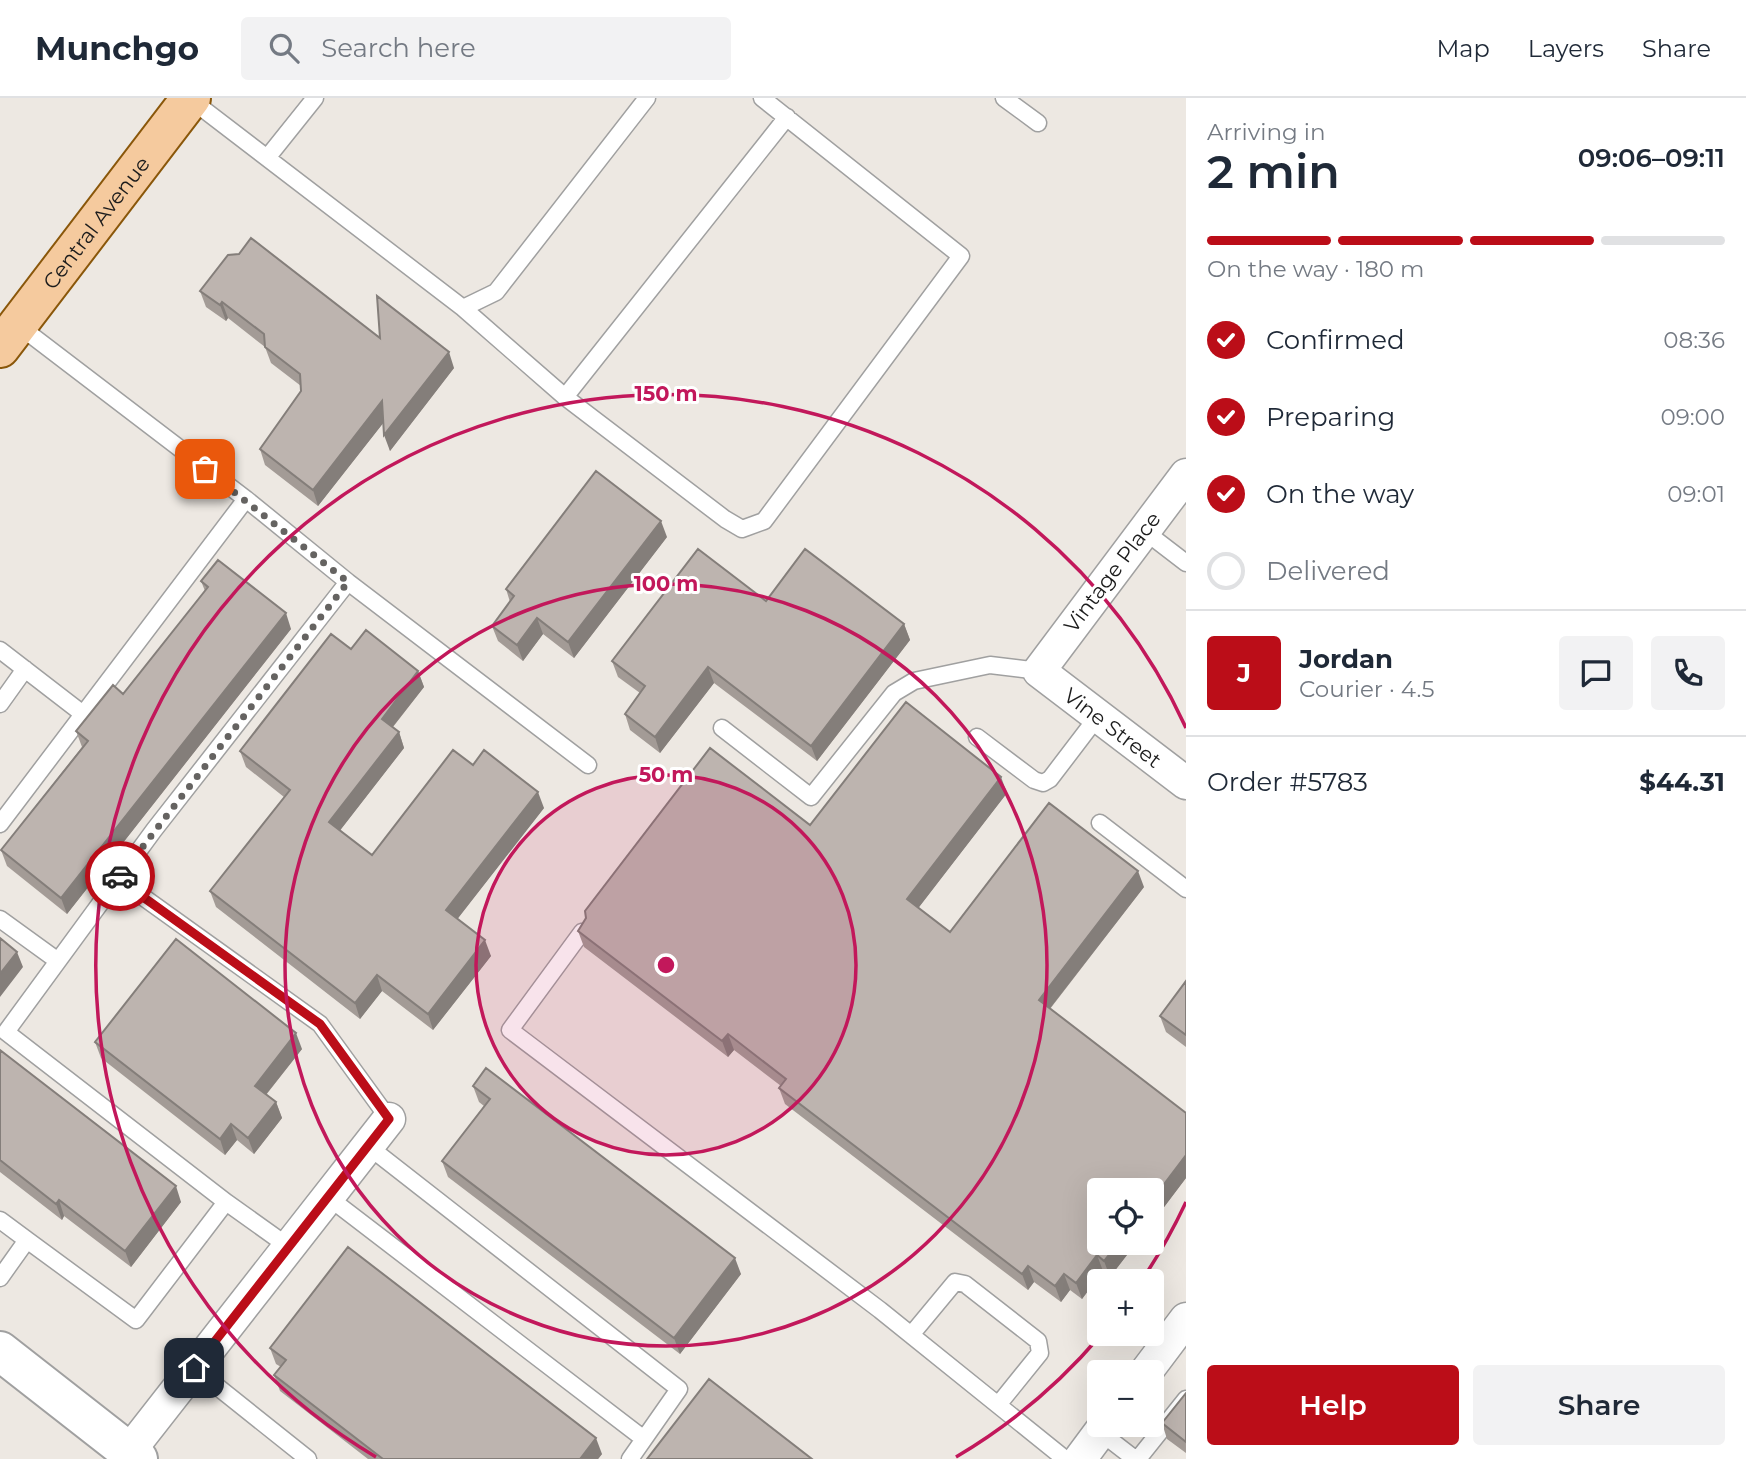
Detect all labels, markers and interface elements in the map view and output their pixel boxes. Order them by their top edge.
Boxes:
search box [241,17,731,80]
text: Munchgo [35,28,199,68]
icon: search [265,29,303,67]
text: Search here [321,32,476,64]
text: Map [1436,34,1490,63]
text: Layers [1528,34,1604,63]
text: Share [1642,34,1711,63]
text: Arriving in [1207,118,1326,146]
text: 09:06–09:11 [1578,142,1725,174]
text: 2 min [1207,143,1340,200]
street label: Central Avenue [37,151,155,294]
text: On the way · 180 m [1207,255,1425,283]
icon: check [1207,321,1245,359]
text: Confirmed [1266,324,1405,356]
text: 08:36 [1663,326,1725,354]
text: 150 m [635,381,697,406]
icon: check [1207,398,1245,436]
text: Preparing [1266,401,1395,433]
text: 09:00 [1660,403,1725,431]
pin [175,439,235,499]
icon: bag [186,450,224,488]
icon: check [1207,475,1245,513]
text: On the way [1266,478,1414,510]
text: 09:01 [1667,480,1725,508]
street label: Vintage Place [1058,507,1166,637]
text: Delivered [1266,555,1390,587]
text: 100 m [634,571,698,596]
button: chat [1559,636,1633,710]
button: phone [1651,636,1725,710]
text: Jordan [1299,643,1393,675]
text: J [1237,657,1251,689]
text: Courier · 4.5 [1299,675,1434,703]
street label: Vine Street [1059,682,1167,772]
text: 50 m [639,762,693,787]
text: Order #5783 [1207,766,1368,798]
text: $44.31 [1639,766,1725,798]
courier [85,841,155,911]
icon: car [101,857,139,895]
centre of rings [654,953,678,977]
map controls [1087,1178,1164,1437]
button: locate [1087,1178,1164,1255]
button: + [1087,1269,1164,1346]
pin [164,1338,224,1398]
icon: home [175,1349,213,1387]
button: − [1087,1360,1164,1437]
button: Help [1207,1365,1459,1445]
button: Share [1473,1365,1725,1445]

